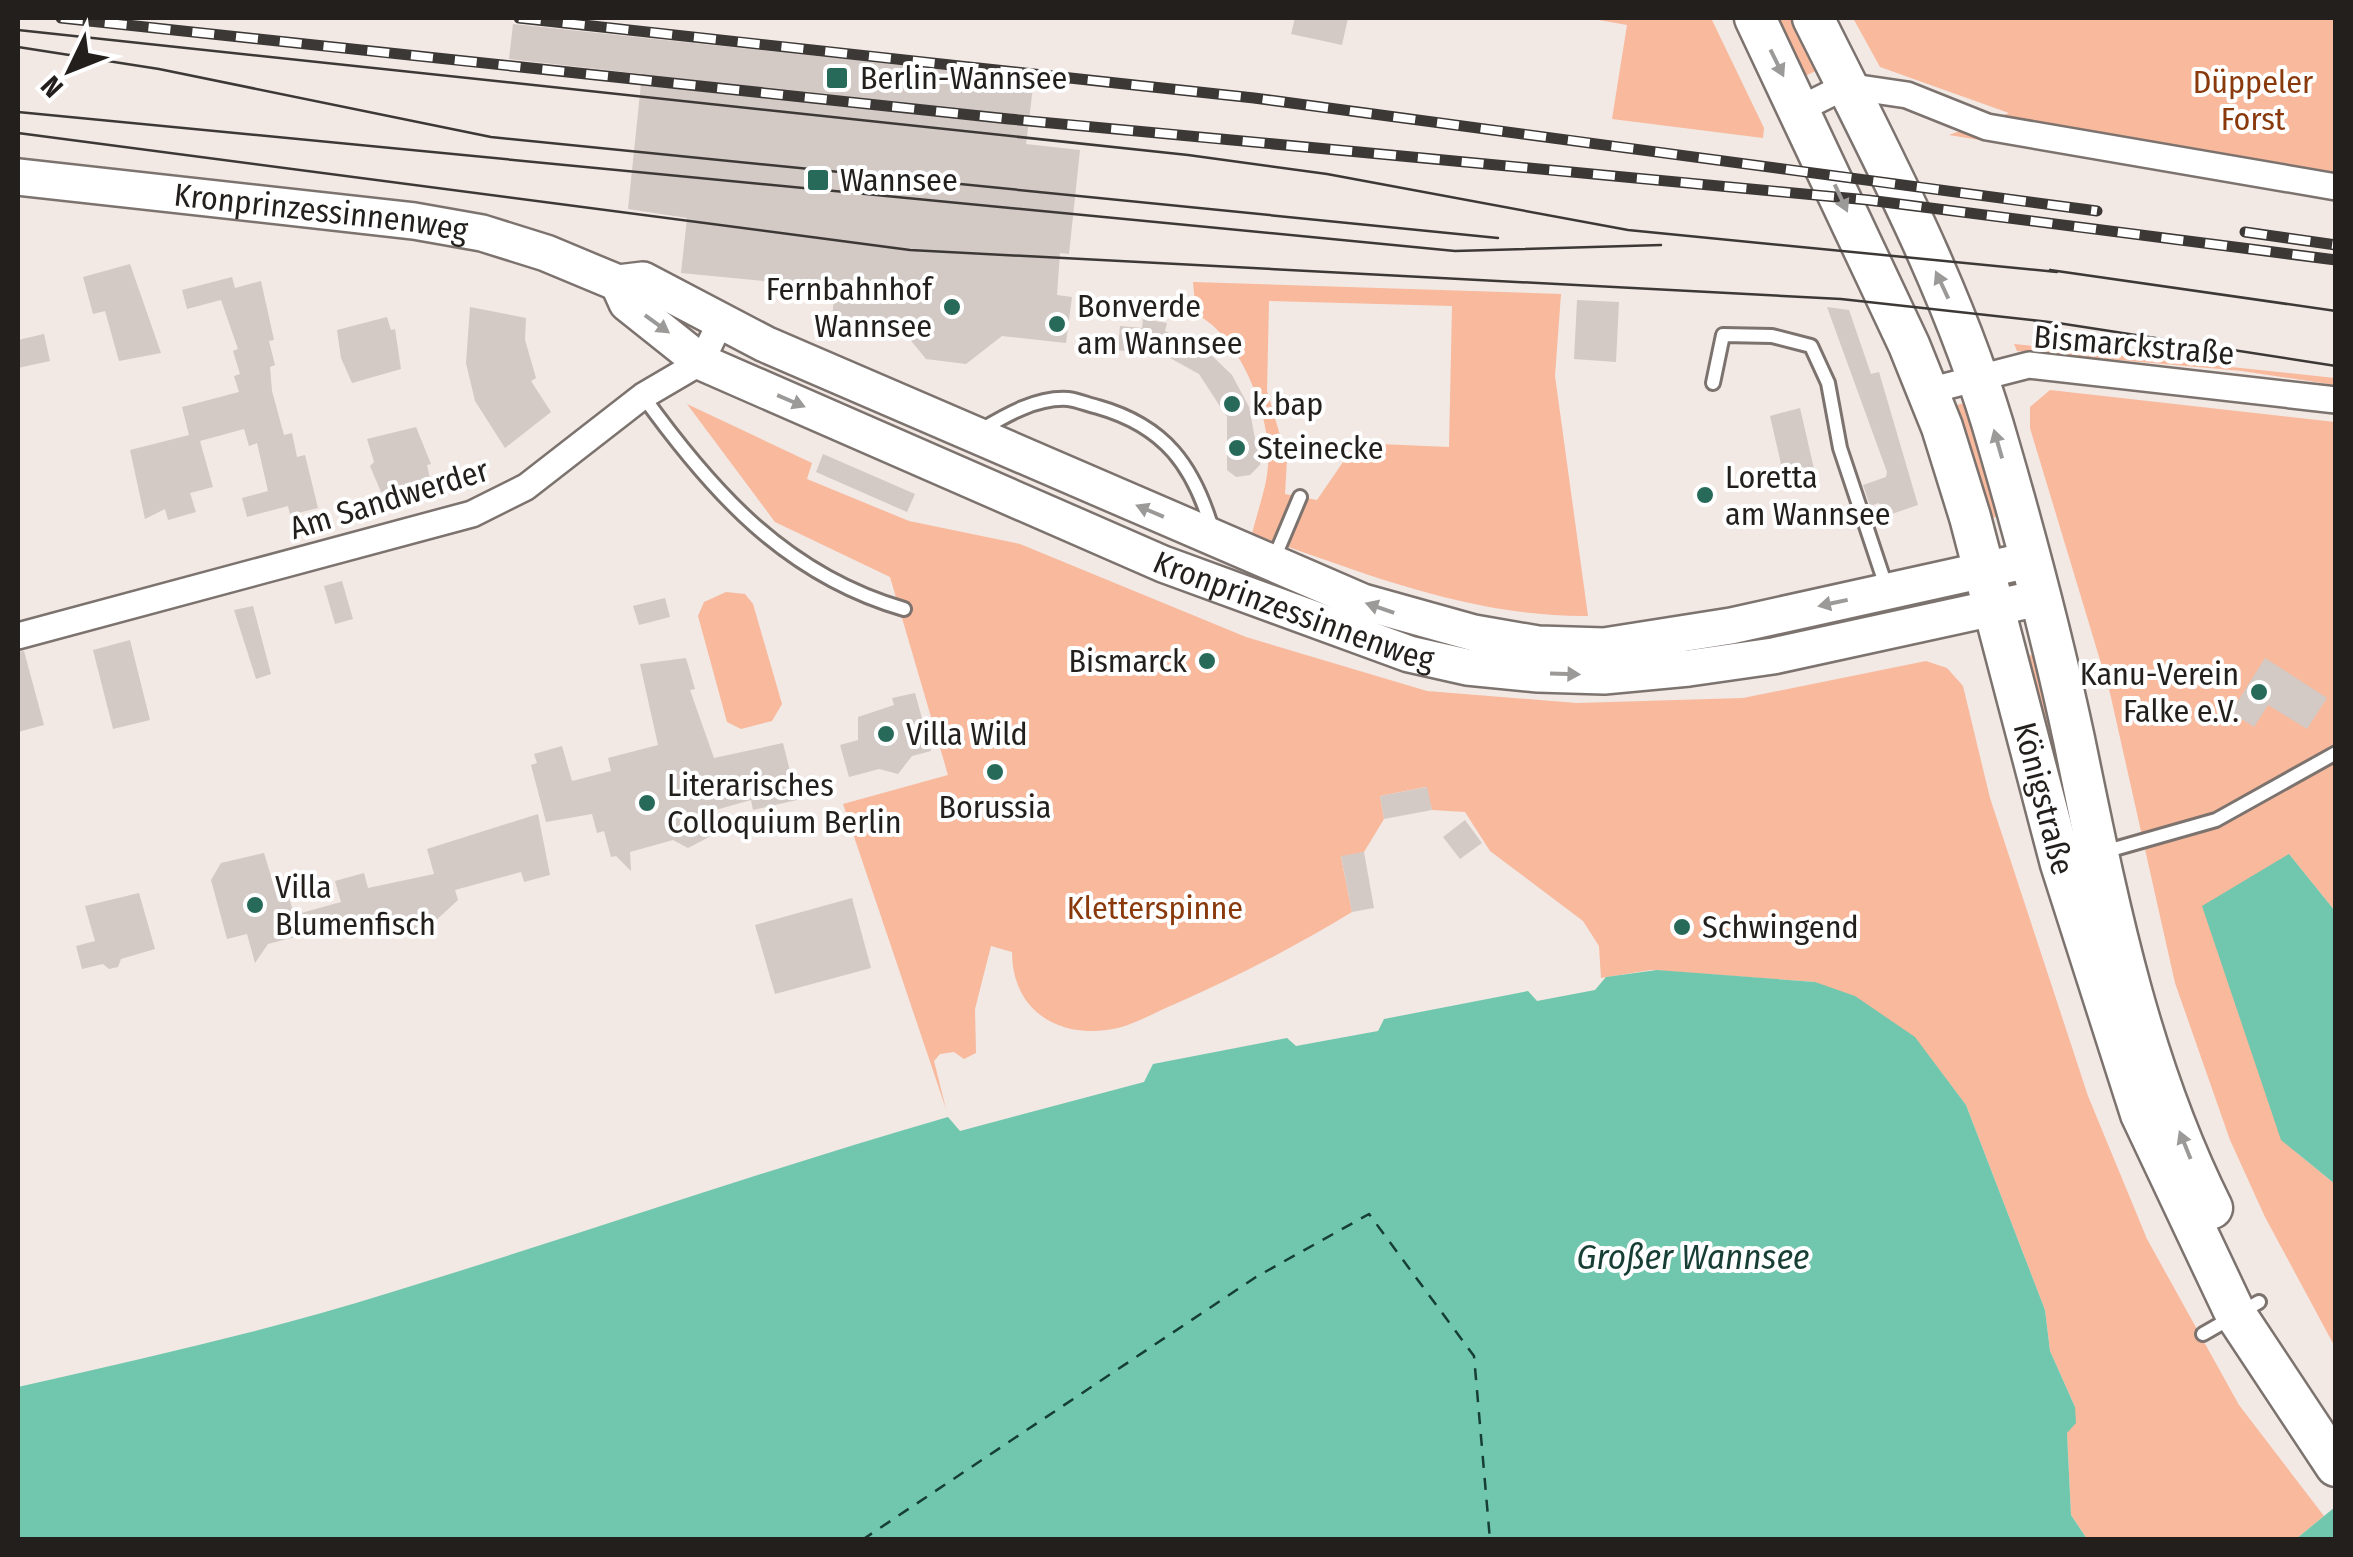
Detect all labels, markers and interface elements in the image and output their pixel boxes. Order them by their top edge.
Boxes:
north arrow [20,20,120,120]
one-way arrow [1769,49,1786,78]
place label: Berlin-Wannsee [860,59,1067,97]
park label: Düppeler Forst [2193,63,2313,138]
marker: Berlin-Wannsee [824,65,850,91]
text: N [34,69,70,104]
place label: Wannsee [840,161,958,199]
marker: Wannsee [805,167,831,193]
street label: Kronprinzessinnenweg [172,175,471,249]
one-way arrow [1833,183,1849,212]
place label: Fernbahnhof Wannsee [766,270,934,345]
one-way arrow [1933,270,1950,299]
place label: Bonverde am Wannsee [1077,287,1243,362]
marker: Fernbahnhof Wannsee [941,296,963,318]
marker: Bonverde am Wannsee [1046,313,1068,335]
one-way arrow [644,314,670,334]
street label: Bismarckstraße [2032,317,2236,373]
place label: k.bap [1252,385,1323,423]
one-way arrow [776,393,806,409]
marker: k.bap [1221,393,1243,415]
one-way arrow [1990,428,2006,459]
place label: Steinecke [1257,429,1384,467]
marker: Steinecke [1226,437,1248,459]
street label: Am Sandwerder [285,451,493,547]
place label: Loretta am Wannsee [1725,458,1891,533]
marker: Loretta am Wannsee [1694,484,1716,506]
one-way arrow [1135,503,1165,519]
street label: Kronprinzessinnenweg [1147,543,1438,678]
one-way arrow [1817,596,1848,611]
one-way arrow [1364,600,1394,615]
place label: Bismarck [1069,642,1187,680]
marker: Bismarck [1196,650,1218,672]
place label: Kanu-Verein Falke e.V. [2080,655,2239,730]
one-way arrow [1549,667,1581,683]
marker: Kanu-Verein Falke e.V. [2248,681,2270,703]
place label: Villa Wild [906,715,1028,753]
street label: Königstraße [2006,718,2082,880]
marker: Villa Wild [875,723,897,745]
marker: Borussia [984,761,1006,783]
place label: Literarisches Colloquium Berlin [667,766,902,841]
place label: Borussia [939,788,1052,826]
marker: Literarisches Colloquium Berlin [636,792,658,814]
place label: Villa Blumenfisch [275,868,436,943]
park label: Kletterspinne [1067,889,1243,927]
marker: Villa Blumenfisch [244,894,266,916]
place label: Schwingend [1702,908,1859,946]
marker: Schwingend [1671,916,1693,938]
one-way arrow [2176,1130,2192,1160]
water label: Großer Wannsee [1577,1236,1809,1278]

